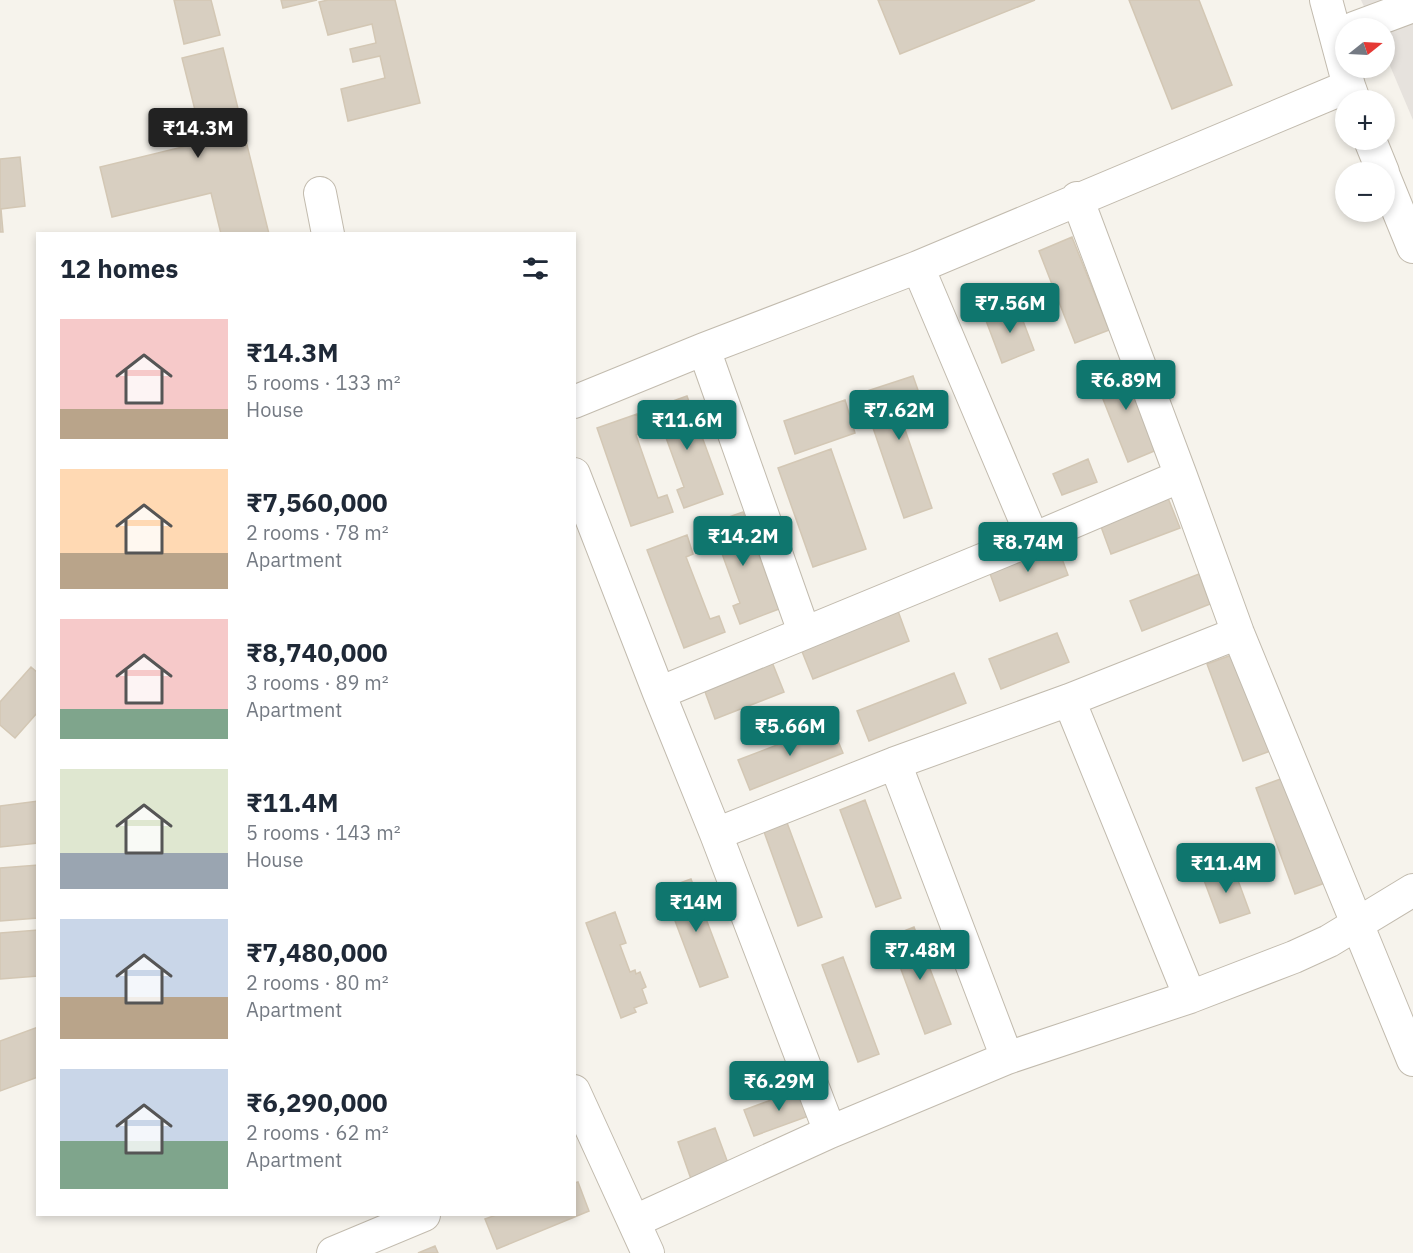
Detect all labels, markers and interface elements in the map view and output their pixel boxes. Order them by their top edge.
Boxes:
north arrow [1335,18,1395,78]
map controls [1335,18,1395,222]
button: + [1335,90,1395,150]
pin: ₹14.3M [149,108,247,159]
text: ₹14.3M [162,114,234,141]
button: − [1335,162,1395,222]
text: 12 homes [60,251,178,285]
icon: filters [519,252,552,285]
pin: ₹7.56M [961,283,1059,334]
text: ₹7.56M [974,289,1046,316]
text: ₹14.3M [246,335,339,369]
icon: home [108,343,180,415]
pin: ₹6.89M [1077,360,1175,411]
text: ₹6.89M [1090,366,1162,393]
text: 5 rooms · 133 m² [246,369,401,396]
pin: ₹7.62M [850,390,948,441]
text: House [246,396,303,423]
text: ₹7.62M [863,396,935,423]
pin: ₹11.6M [638,400,736,451]
text: ₹11.6M [651,406,723,433]
text: ₹7,560,000 [246,485,388,519]
icon: home [108,493,180,565]
pin: ₹14.2M [694,516,792,567]
text: 2 rooms · 78 m² [246,519,389,546]
text: ₹14.2M [707,522,779,549]
pin: ₹8.74M [979,522,1077,573]
text: ₹8.74M [992,528,1064,555]
text: Apartment [246,546,342,573]
text: ₹8,740,000 [246,635,388,669]
icon: home [108,643,180,715]
text: 3 rooms · 89 m² [246,669,389,696]
text: Apartment [246,696,342,723]
pin: ₹5.66M [741,706,839,757]
text: ₹5.66M [754,712,826,739]
text: ₹11.4M [246,785,339,819]
icon: home [108,793,180,865]
text: 5 rooms · 143 m² [246,819,401,846]
pin: ₹11.4M [1177,843,1275,894]
text: House [246,846,303,873]
text: ₹11.4M [1190,849,1262,876]
pin: ₹14M [660,882,732,933]
text: ₹14M [670,888,722,915]
pin: ₹7.48M [871,930,969,981]
text: ₹7,480,000 [246,935,388,969]
text: ₹7.48M [884,936,956,963]
icon: home [108,943,180,1015]
text: 2 rooms · 80 m² [246,969,389,996]
text: Apartment [246,996,342,1023]
pin: ₹6.29M [730,1061,828,1112]
text: ₹6.29M [743,1067,815,1094]
text: ₹6,290,000 [246,1085,388,1119]
icon: home [108,1093,180,1165]
text: 2 rooms · 62 m² [246,1119,389,1146]
text: Apartment [246,1146,342,1173]

